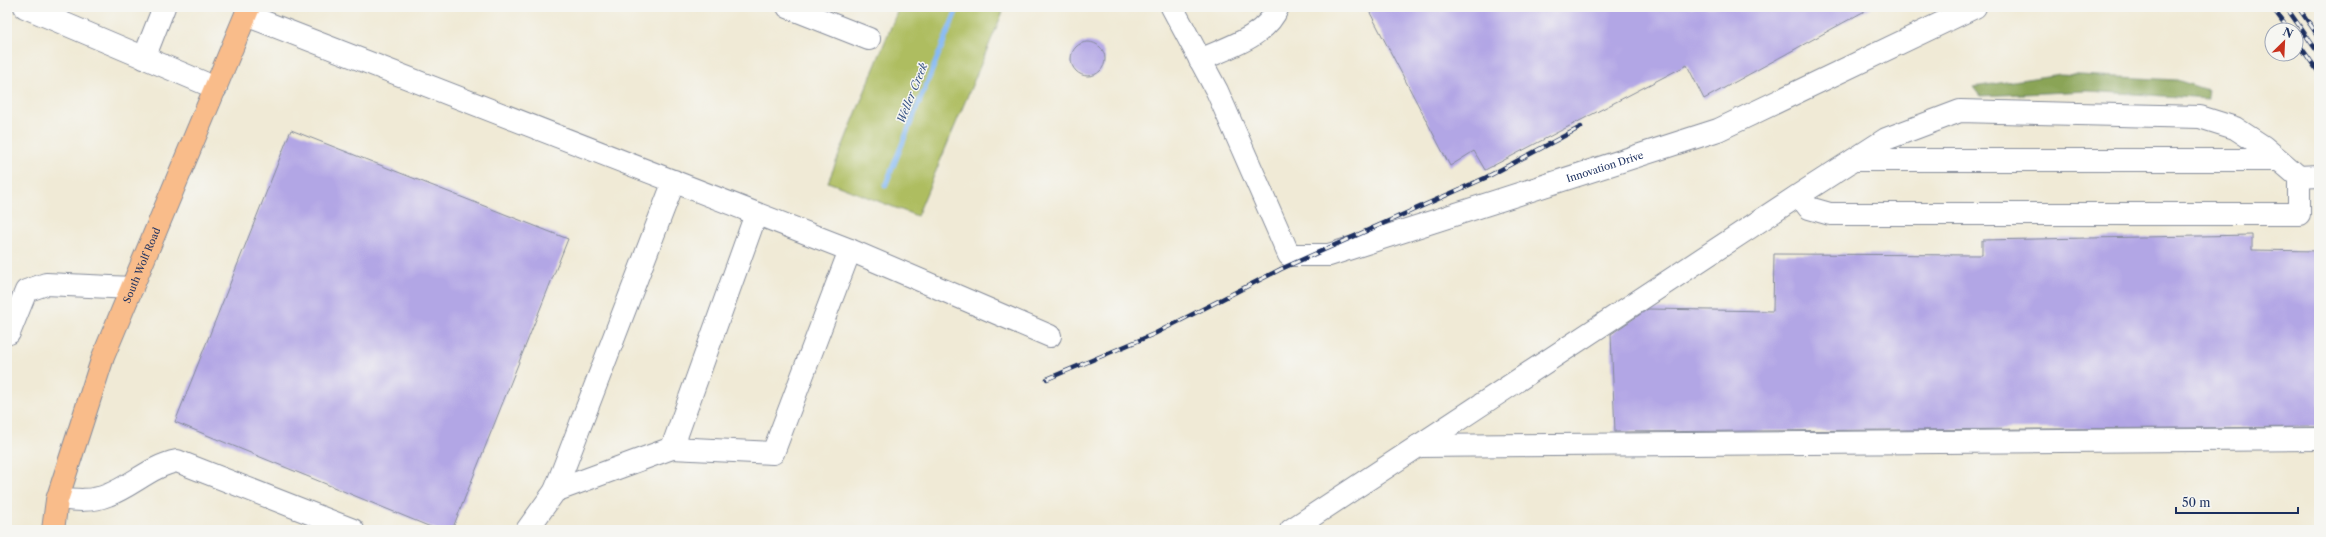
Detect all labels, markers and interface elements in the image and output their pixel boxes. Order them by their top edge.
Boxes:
north arrow [2264,22,2304,62]
text: N [2281,25,2296,41]
water label: Weller Creek [894,60,931,125]
street label: Innovation Drive [1565,148,1645,185]
street label: South Wolf Road [120,225,163,305]
scale bar [2176,489,2298,515]
text: 50 m [2182,495,2211,510]

